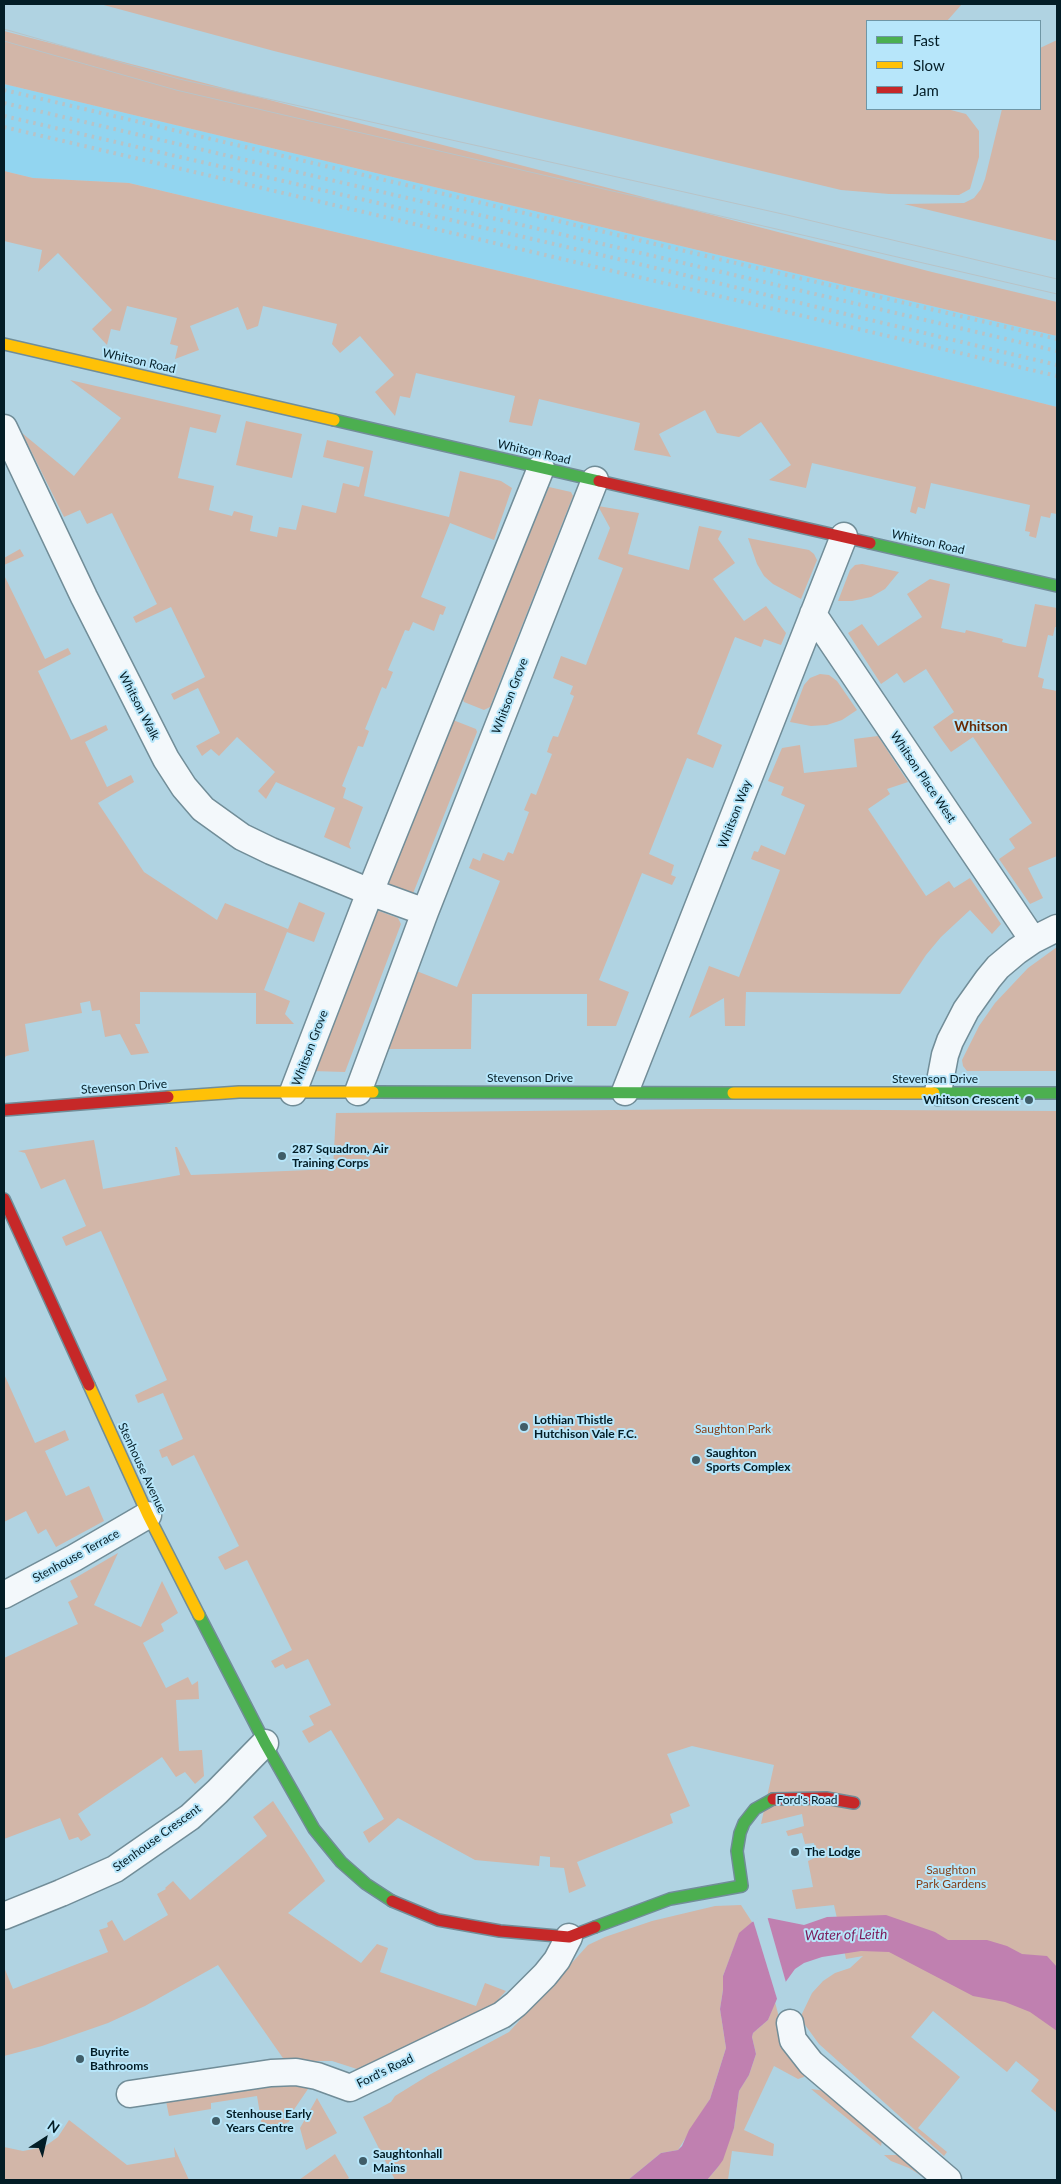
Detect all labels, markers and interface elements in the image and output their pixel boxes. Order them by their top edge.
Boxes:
legend [866,20,1041,110]
text: Fast [913,31,940,49]
text: Slow [913,56,945,74]
text: Jam [913,81,939,99]
street label: Whitson Road [101,346,177,376]
street label: Whitson Road [496,437,572,467]
street label: Whitson Road [890,527,966,557]
street label: Whitson Grove [489,656,531,736]
street label: Whitson Walk [116,669,162,743]
district label: Whitson [954,718,1008,734]
street label: Whitson Place West [887,729,959,825]
street label: Whitson Way [715,778,755,850]
street label: Whitson Grove [289,1008,331,1088]
street label: Stevenson Drive [487,1071,573,1085]
street label: Stevenson Drive [892,1072,978,1086]
street label: Stevenson Drive [81,1077,167,1097]
place label: Whitson Crescent [923,1093,1019,1107]
marker: Whitson Crescent [1023,1094,1035,1106]
place label: 287 Squadron, Air Training Corps [292,1142,388,1170]
marker: 287 Squadron, Air Training Corps [276,1150,288,1162]
place label: Lothian Thistle Hutchison Vale F.C. [534,1413,637,1441]
street label: Stenhouse Avenue [115,1421,169,1515]
marker: Lothian Thistle Hutchison Vale F.C. [518,1421,530,1433]
park label: Saughton Park [695,1422,771,1436]
place label: Saughton Sports Complex [706,1446,790,1474]
marker: Saughton Sports Complex [690,1454,702,1466]
street label: Stenhouse Terrace [30,1526,122,1586]
street label: Ford's Road [776,1793,838,1807]
street label: Stenhouse Crescent [110,1801,204,1875]
place label: The Lodge [805,1845,860,1859]
marker: The Lodge [789,1846,801,1858]
park label: Saughton Park Gardens [916,1863,986,1891]
water label: Water of Leith [805,1926,887,1944]
place label: Buyrite Bathrooms [90,2045,148,2073]
street label: Ford's Road [354,2051,416,2091]
marker: Buyrite Bathrooms [74,2053,86,2065]
place label: Stenhouse Early Years Centre [226,2107,312,2135]
north arrow [20,2114,70,2164]
marker: Stenhouse Early Years Centre [210,2115,222,2127]
text: N [45,2116,63,2136]
place label: Saughtonhall Mains [373,2147,442,2175]
marker: Saughtonhall Mains [357,2155,369,2167]

